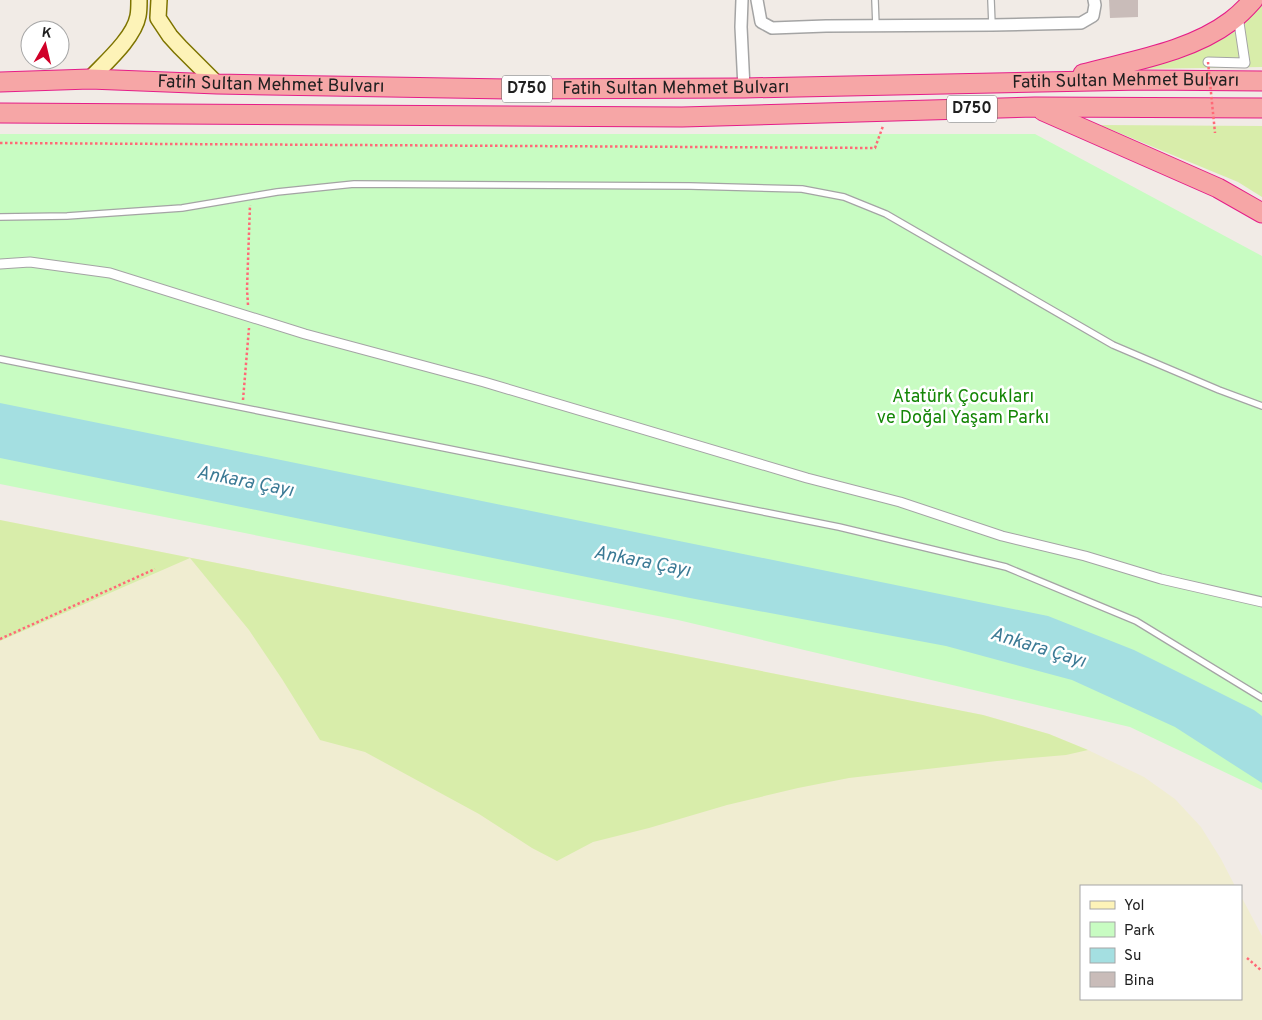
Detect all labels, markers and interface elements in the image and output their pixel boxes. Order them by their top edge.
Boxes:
north arrow [20,20,70,70]
text: K [41,25,53,43]
street label: Fatih Sultan Mehmet Bulvarı [1012,68,1239,94]
street label: Fatih Sultan Mehmet Bulvarı [157,70,385,98]
road number: D750 [502,76,552,102]
street label: Fatih Sultan Mehmet Bulvarı [562,76,790,100]
road number: D750 [947,96,997,122]
park label: Atatürk Çocukları ve Doğal Yaşam Parkı [877,386,1049,430]
water label: Ankara Çayı [195,461,296,503]
water label: Ankara Çayı [592,541,693,583]
water label: Ankara Çayı [988,622,1089,674]
legend [1080,885,1242,1000]
text: Yol [1124,897,1145,916]
text: Park [1124,922,1155,941]
text: Su [1124,947,1141,966]
text: Bina [1124,972,1154,991]

